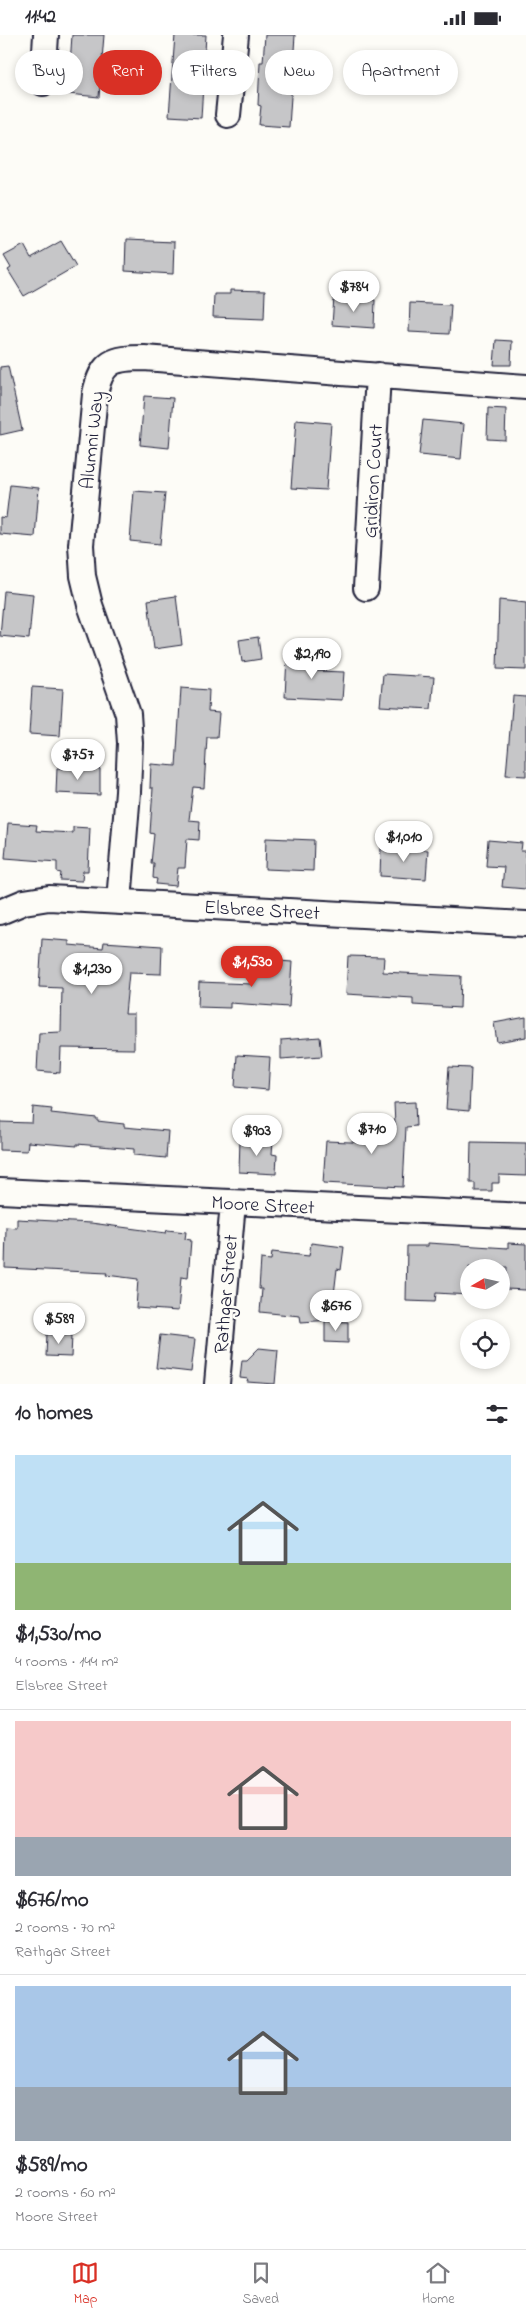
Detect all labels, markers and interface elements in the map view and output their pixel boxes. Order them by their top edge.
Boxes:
text: 11:42 [25,4,56,31]
chip: Buy [15,50,83,95]
chip: Rent [93,50,162,95]
chip: Filters [172,50,255,95]
chip: New [265,50,333,95]
chip: Apartment [343,50,458,95]
pin: $784 [324,271,384,313]
text: $784 [340,275,368,299]
street label: Alumni Way [74,390,113,491]
street label: Gridiron Court [357,423,392,539]
pin: $2,190 [271,637,353,680]
text: $2,190 [293,642,331,666]
pin: $757 [48,739,108,781]
text: $757 [62,743,94,767]
pin: $1,010 [363,821,445,863]
text: $1,010 [386,825,422,849]
street label: Elsbree Street [203,894,321,929]
pin: $1,530 [211,945,293,988]
text: $1,530 [232,950,272,974]
pin: $1,230 [51,953,133,995]
text: $1,230 [73,957,112,981]
pin: $710 [342,1113,402,1155]
pin: $903 [227,1115,287,1157]
text: $710 [358,1117,386,1141]
text: $903 [243,1119,271,1143]
street label: Moore Street [210,1189,316,1224]
street label: Rathgar Street [208,1233,248,1355]
north arrow [460,1259,510,1309]
map controls [460,1259,510,1369]
pin: $676 [306,1289,366,1332]
text: $676 [321,1294,351,1318]
pin: $589 [29,1303,89,1345]
text: $589 [44,1307,74,1331]
button: locate [460,1319,510,1369]
text: 10 homes [15,1399,93,1429]
icon: filters [483,1400,511,1428]
icon: home [218,1488,308,1578]
text: $1,530/mo [15,1620,101,1650]
text: 4 rooms · 144 m² [15,1650,119,1674]
text: Elsbree Street [15,1674,108,1698]
icon: home [218,1753,308,1843]
text: $676/mo [15,1886,89,1916]
text: 2 rooms · 70 m² [15,1916,115,1940]
text: Rathgar Street [15,1940,111,1964]
icon: home [218,2018,308,2108]
text: $589/mo [15,2151,88,2181]
text: 2 rooms · 60 m² [15,2181,116,2205]
text: Moore Street [15,2205,98,2229]
tab: Map [71,2259,99,2310]
tab: Saved [242,2259,279,2310]
tab: Home [422,2259,455,2310]

